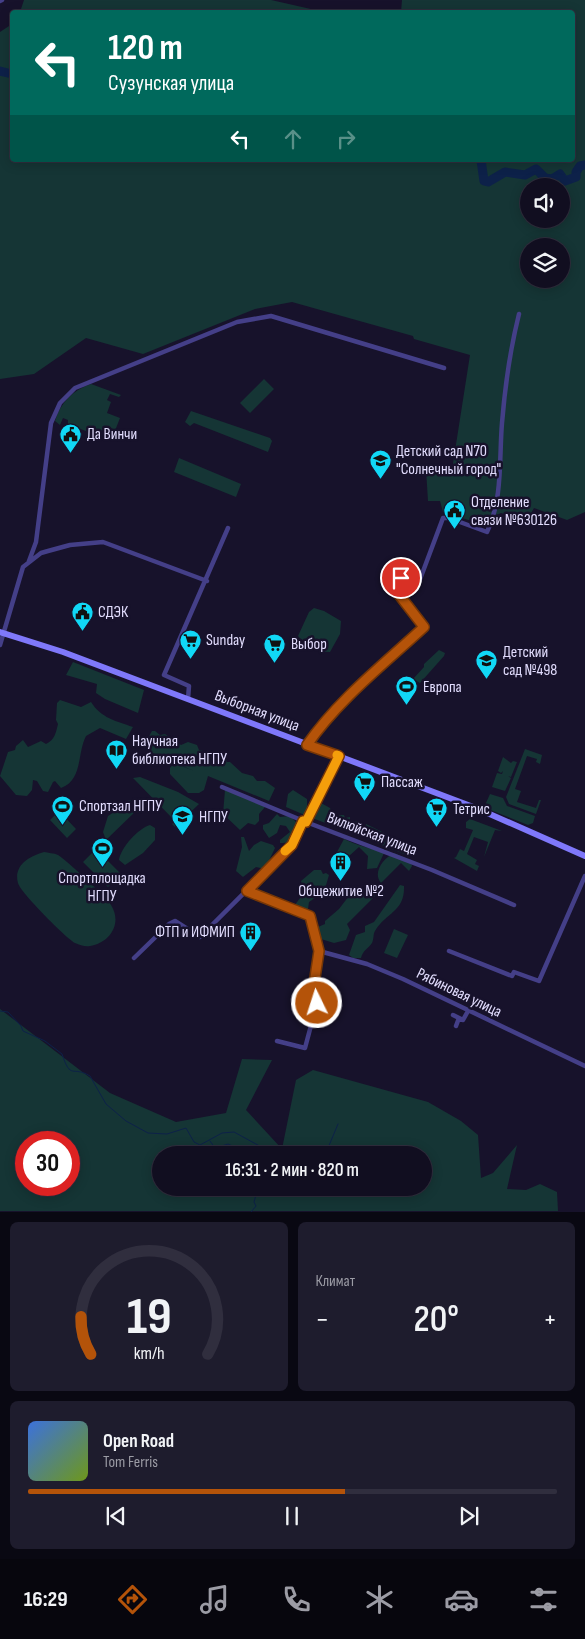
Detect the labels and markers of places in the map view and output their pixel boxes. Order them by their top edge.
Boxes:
public building icon: Да Винчи [59,422,83,453]
place label: Да Винчи [87,425,137,444]
place label: Детский сад N70 "Солнечный город" [396,442,501,479]
school or university icon: Детский сад N70 "Солнечный город" [368,448,392,479]
place label: Отделение связи №630126 [471,493,557,530]
public building icon: Отделение связи №630126 [443,499,467,530]
pin [380,557,422,599]
public building icon: СДЭК [70,600,94,631]
place label: СДЭК [98,603,129,622]
supermarket icon: Sunday [178,628,202,659]
place label: Sunday [206,631,245,650]
supermarket icon: Выбор [263,632,287,663]
place label: Выбор [291,635,327,654]
place label: Детский сад №498 [503,643,557,680]
school or university icon: Детский сад №498 [475,649,499,680]
sports icon: Европа [395,675,419,706]
place label: Европа [423,678,462,697]
place label: Научная библиотека НГПУ [132,732,227,769]
library icon: Научная библиотека НГПУ [104,738,128,769]
supermarket icon: Пассаж [353,770,377,801]
place label: Пассаж [381,773,423,792]
sports icon: Спортзал НГПУ [51,794,75,825]
place label: Спортзал НГПУ [79,797,162,816]
supermarket icon: Тетрис [425,797,449,828]
place label: Тетрис [453,800,490,819]
school or university icon: НГПУ [171,805,195,836]
place label: НГПУ [199,808,228,827]
sports icon: Спортплощадка НГПУ [90,837,114,868]
building icon: Общежитие №2 [329,850,353,881]
place label: Спортплощадка НГПУ [58,869,146,906]
place label: Общежитие №2 [298,882,384,901]
building icon: ФТП и ИФМИП [239,920,263,951]
place label: ФТП и ИФМИП [155,923,235,942]

